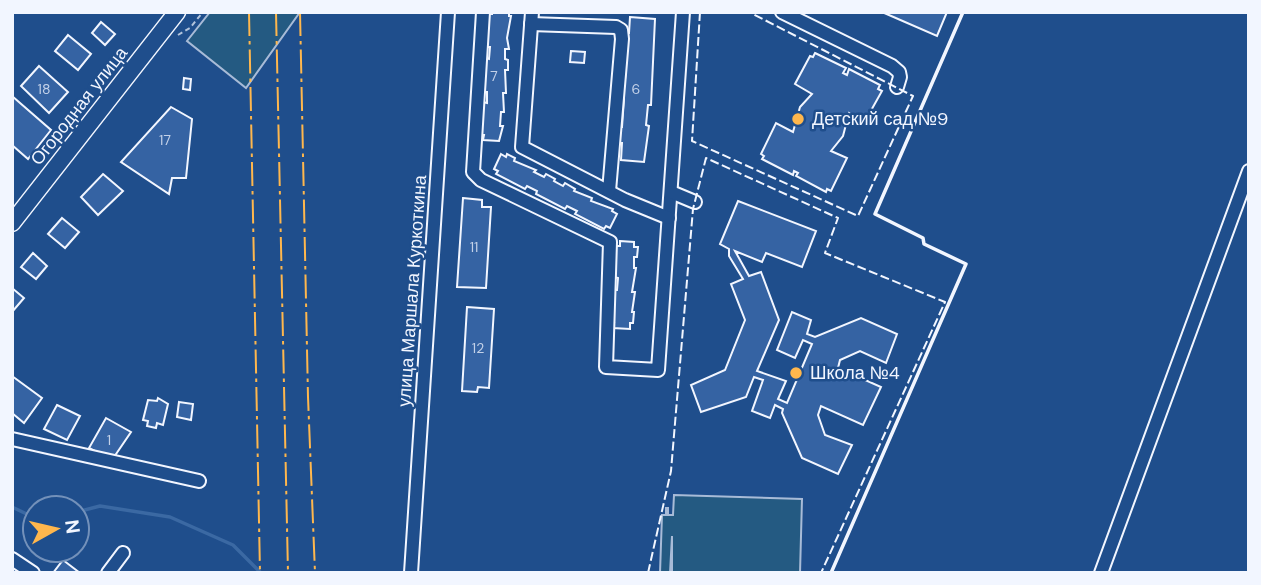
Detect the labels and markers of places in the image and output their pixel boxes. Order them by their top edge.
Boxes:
place label: Детский сад №9 [812,107,948,131]
marker: Детский сад №9 [790,111,806,127]
place label: Школа №4 [810,361,900,385]
marker: Школа №4 [788,365,804,381]

